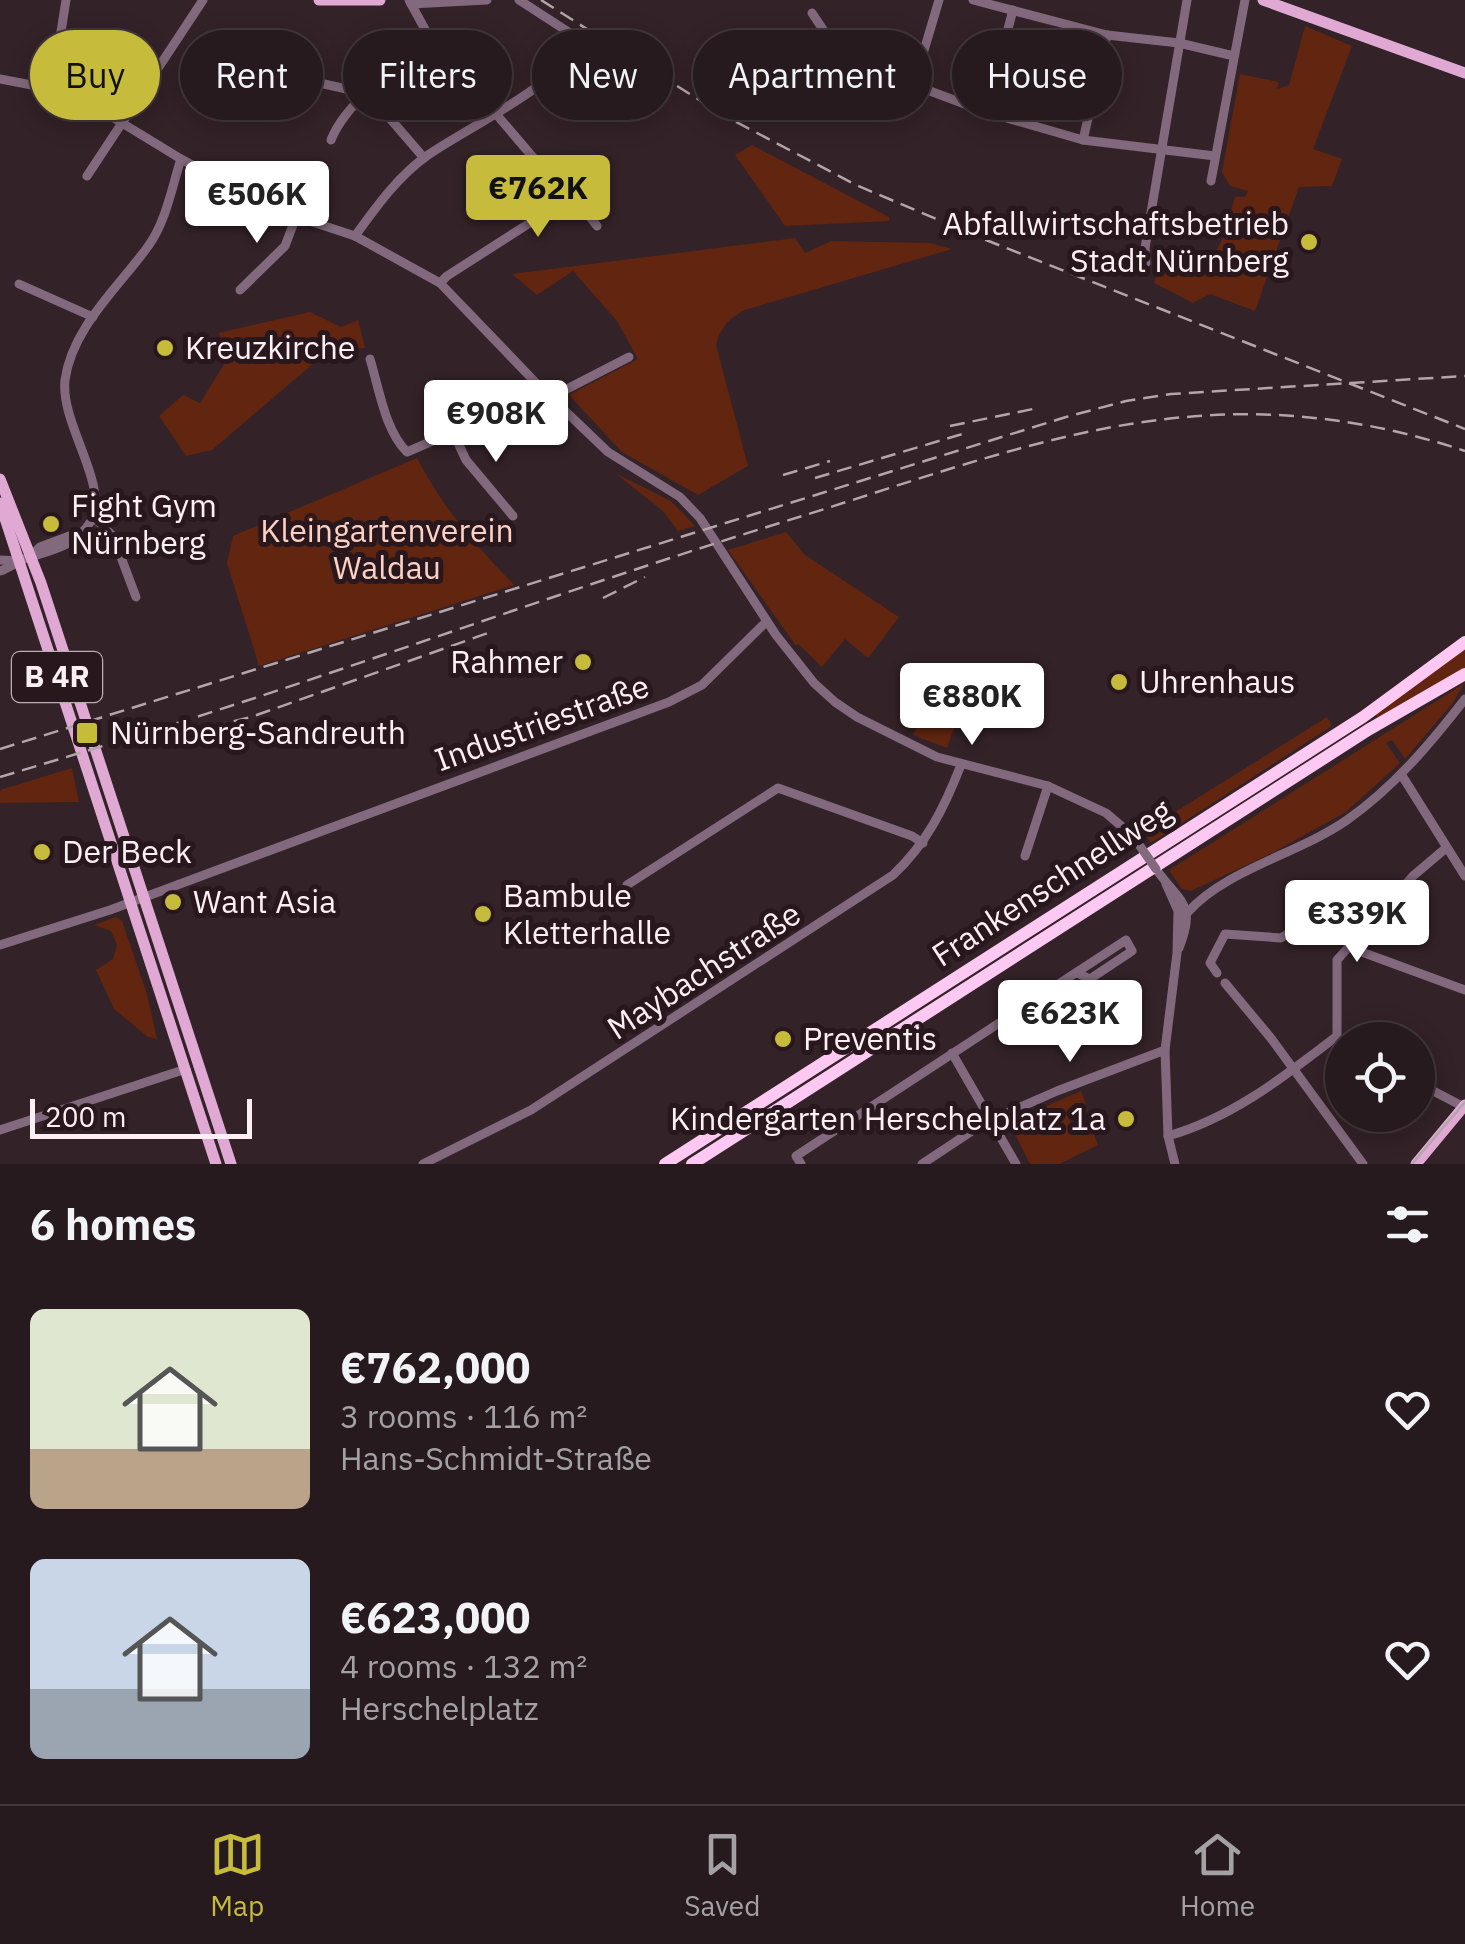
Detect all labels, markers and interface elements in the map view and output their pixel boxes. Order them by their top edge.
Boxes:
chip: Buy [30,30,160,120]
chip: Rent [180,30,323,120]
chip: Filters [343,30,512,120]
chip: New [532,30,673,120]
chip: Apartment [693,30,932,120]
chip: House [952,30,1122,120]
pin: €762K [468,155,608,240]
pin: €506K [187,161,327,246]
text: €762K [488,166,588,208]
text: €506K [207,172,307,214]
place label: Abfallwirtschaftsbetrieb Stadt Nürnberg [943,202,1289,281]
marker: Abfallwirtschaftsbetrieb Stadt Nürnberg [1298,231,1320,253]
place label: Kreuzkirche [185,326,355,368]
marker: Kreuzkirche [154,337,176,359]
pin: €908K [426,380,566,465]
text: €908K [446,391,546,433]
place label: Fight Gym Nürnberg [71,484,217,563]
park label: Kleingartenverein Waldau [260,509,514,588]
marker: Fight Gym Nürnberg [40,513,62,535]
place label: Rahmer [450,640,563,682]
marker: Rahmer [572,651,594,673]
road number: B 4R [12,652,102,702]
place label: Uhrenhaus [1139,660,1295,702]
pin: €880K [902,663,1042,748]
street label: Industriestraße [429,664,655,780]
marker: Uhrenhaus [1108,671,1130,693]
text: €880K [922,674,1022,716]
place label: Nürnberg-Sandreuth [110,711,406,753]
marker: Nürnberg-Sandreuth [74,720,100,746]
street label: Frankenschnellweg [924,789,1179,975]
place label: Der Beck [62,830,192,872]
marker: Der Beck [31,841,53,863]
place label: Bambule Kletterhalle [503,874,671,953]
place label: Want Asia [193,880,336,922]
pin: €339K [1287,880,1427,965]
marker: Want Asia [162,891,184,913]
text: €339K [1307,891,1407,933]
street label: Maybachstraße [599,892,808,1048]
marker: Bambule Kletterhalle [472,903,494,925]
pin: €623K [1000,980,1140,1065]
text: €623K [1020,991,1120,1033]
place label: Preventis [803,1017,937,1059]
map controls [1325,1022,1435,1132]
button: locate [1325,1022,1435,1132]
marker: Preventis [772,1028,794,1050]
scale bar [30,1094,252,1138]
place label: Kindergarten Herschelplatz 1a [670,1097,1106,1139]
text: 200 m [45,1098,126,1135]
marker: Kindergarten Herschelplatz 1a [1115,1108,1137,1130]
text: 6 homes [30,1197,196,1252]
icon: filters [1380,1197,1435,1252]
text: €762,000 [340,1340,531,1395]
icon: home [110,1349,230,1469]
icon: heart [1380,1382,1435,1437]
text: 3 rooms · 116 m² [340,1395,587,1437]
text: Hans-Schmidt-Straße [340,1437,652,1479]
text: €623,000 [340,1590,531,1645]
icon: home [110,1599,230,1719]
icon: heart [1380,1632,1435,1687]
text: 4 rooms · 132 m² [340,1645,587,1687]
text: Herschelplatz [340,1687,539,1729]
tab: Map [210,1827,265,1924]
tab: Saved [684,1827,760,1924]
tab: Home [1180,1827,1255,1924]

